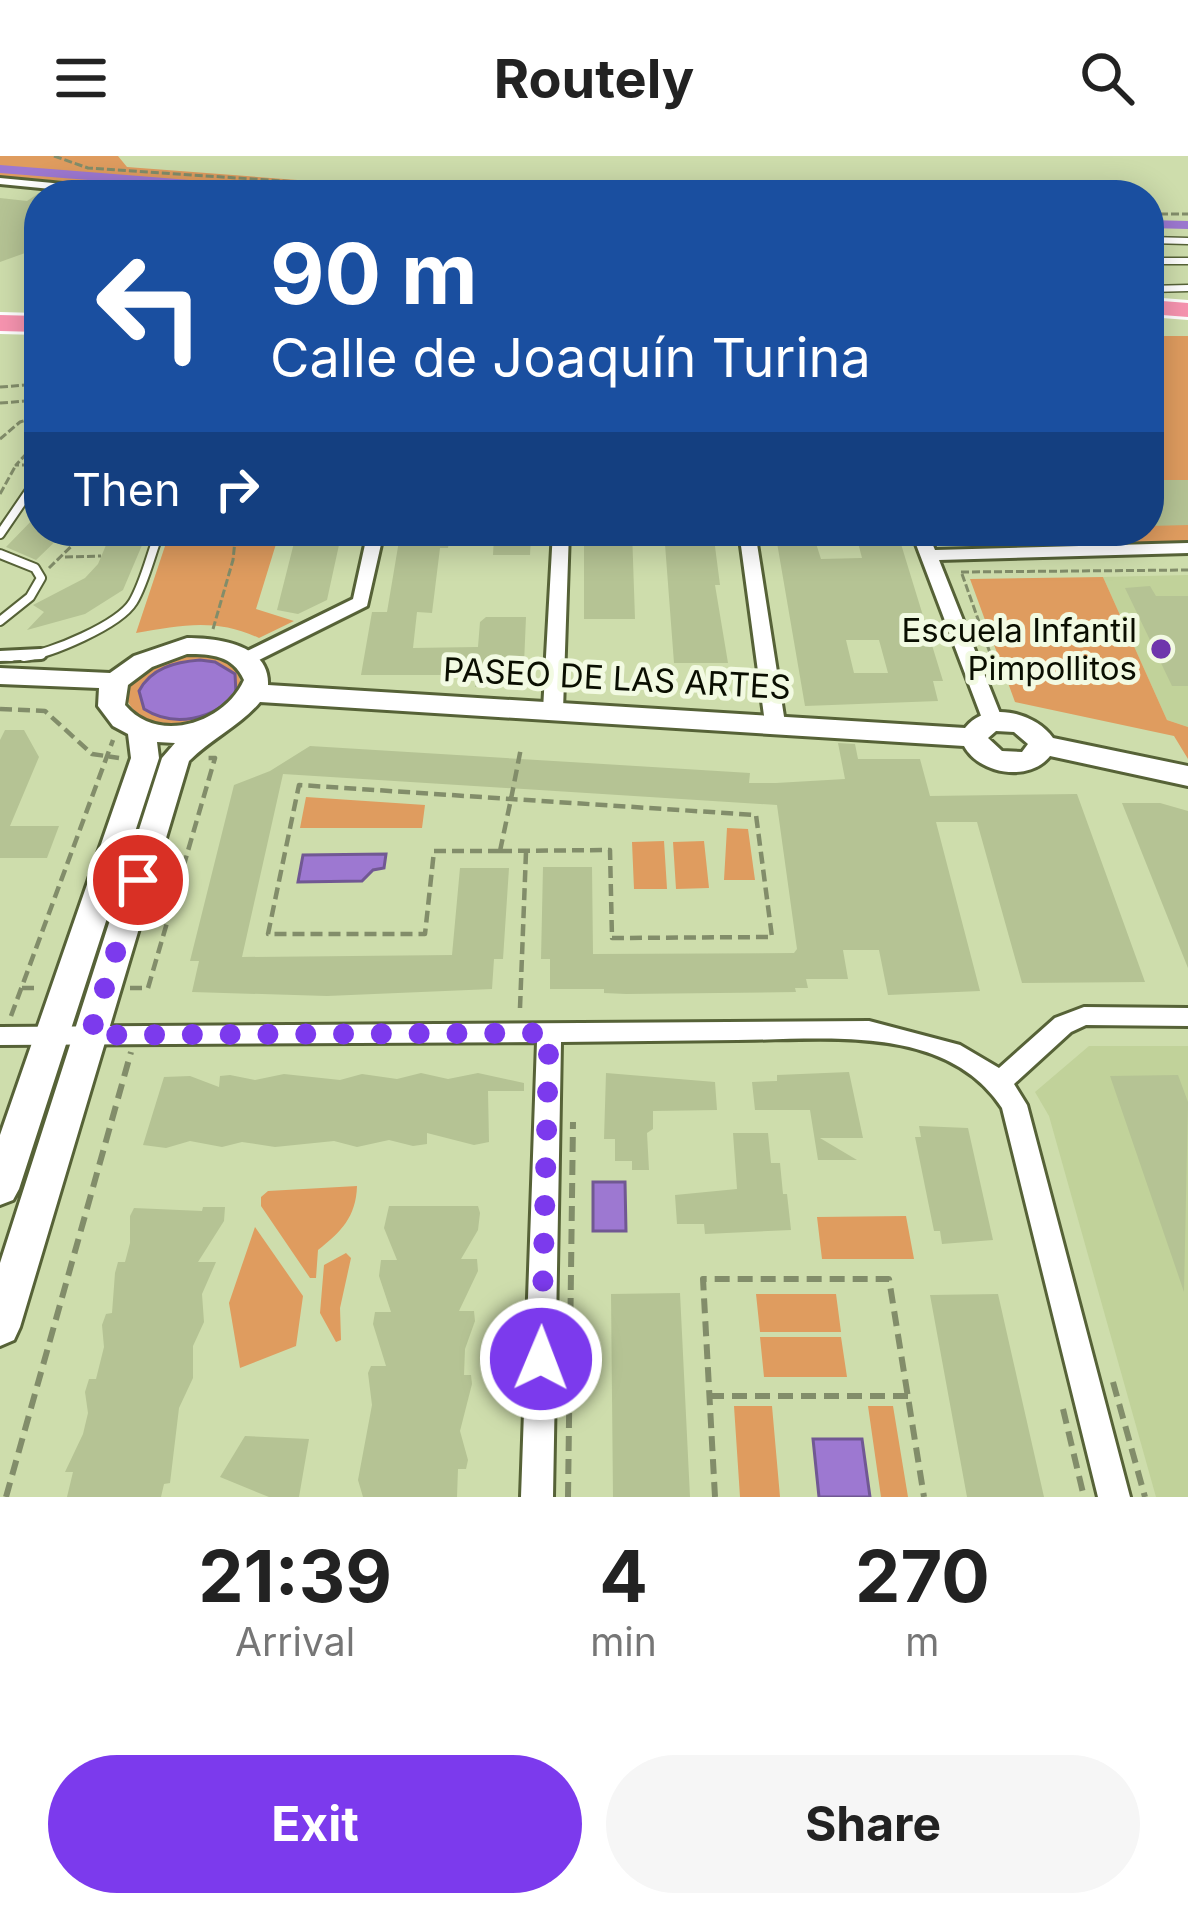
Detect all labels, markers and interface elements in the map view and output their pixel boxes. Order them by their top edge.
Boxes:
icon: menu [48,45,114,111]
icon: search [1074,45,1140,111]
text: Routely [494,46,694,111]
text: 90 m [270,223,478,324]
icon: left [72,228,228,384]
text: Calle de Joaquín Turina [270,325,871,390]
icon: right [204,456,270,522]
text: Then [72,462,180,517]
place label: Escuela Infantil Pimpollitos [901,610,1137,688]
marker: Escuela Infantil Pimpollitos [1148,636,1174,662]
street label: PASEO DE LAS ARTES [442,649,792,707]
pin [87,829,189,931]
icon: arrive [105,847,171,913]
position arrow [478,1296,604,1422]
text: 21:39 [198,1532,392,1619]
text: 4 [599,1532,648,1619]
text: 270 [855,1532,990,1619]
text: Arrival [235,1618,355,1665]
text: min [590,1618,657,1665]
text: m [905,1618,940,1665]
button: Exit [48,1755,582,1893]
button: Share [606,1755,1140,1893]

